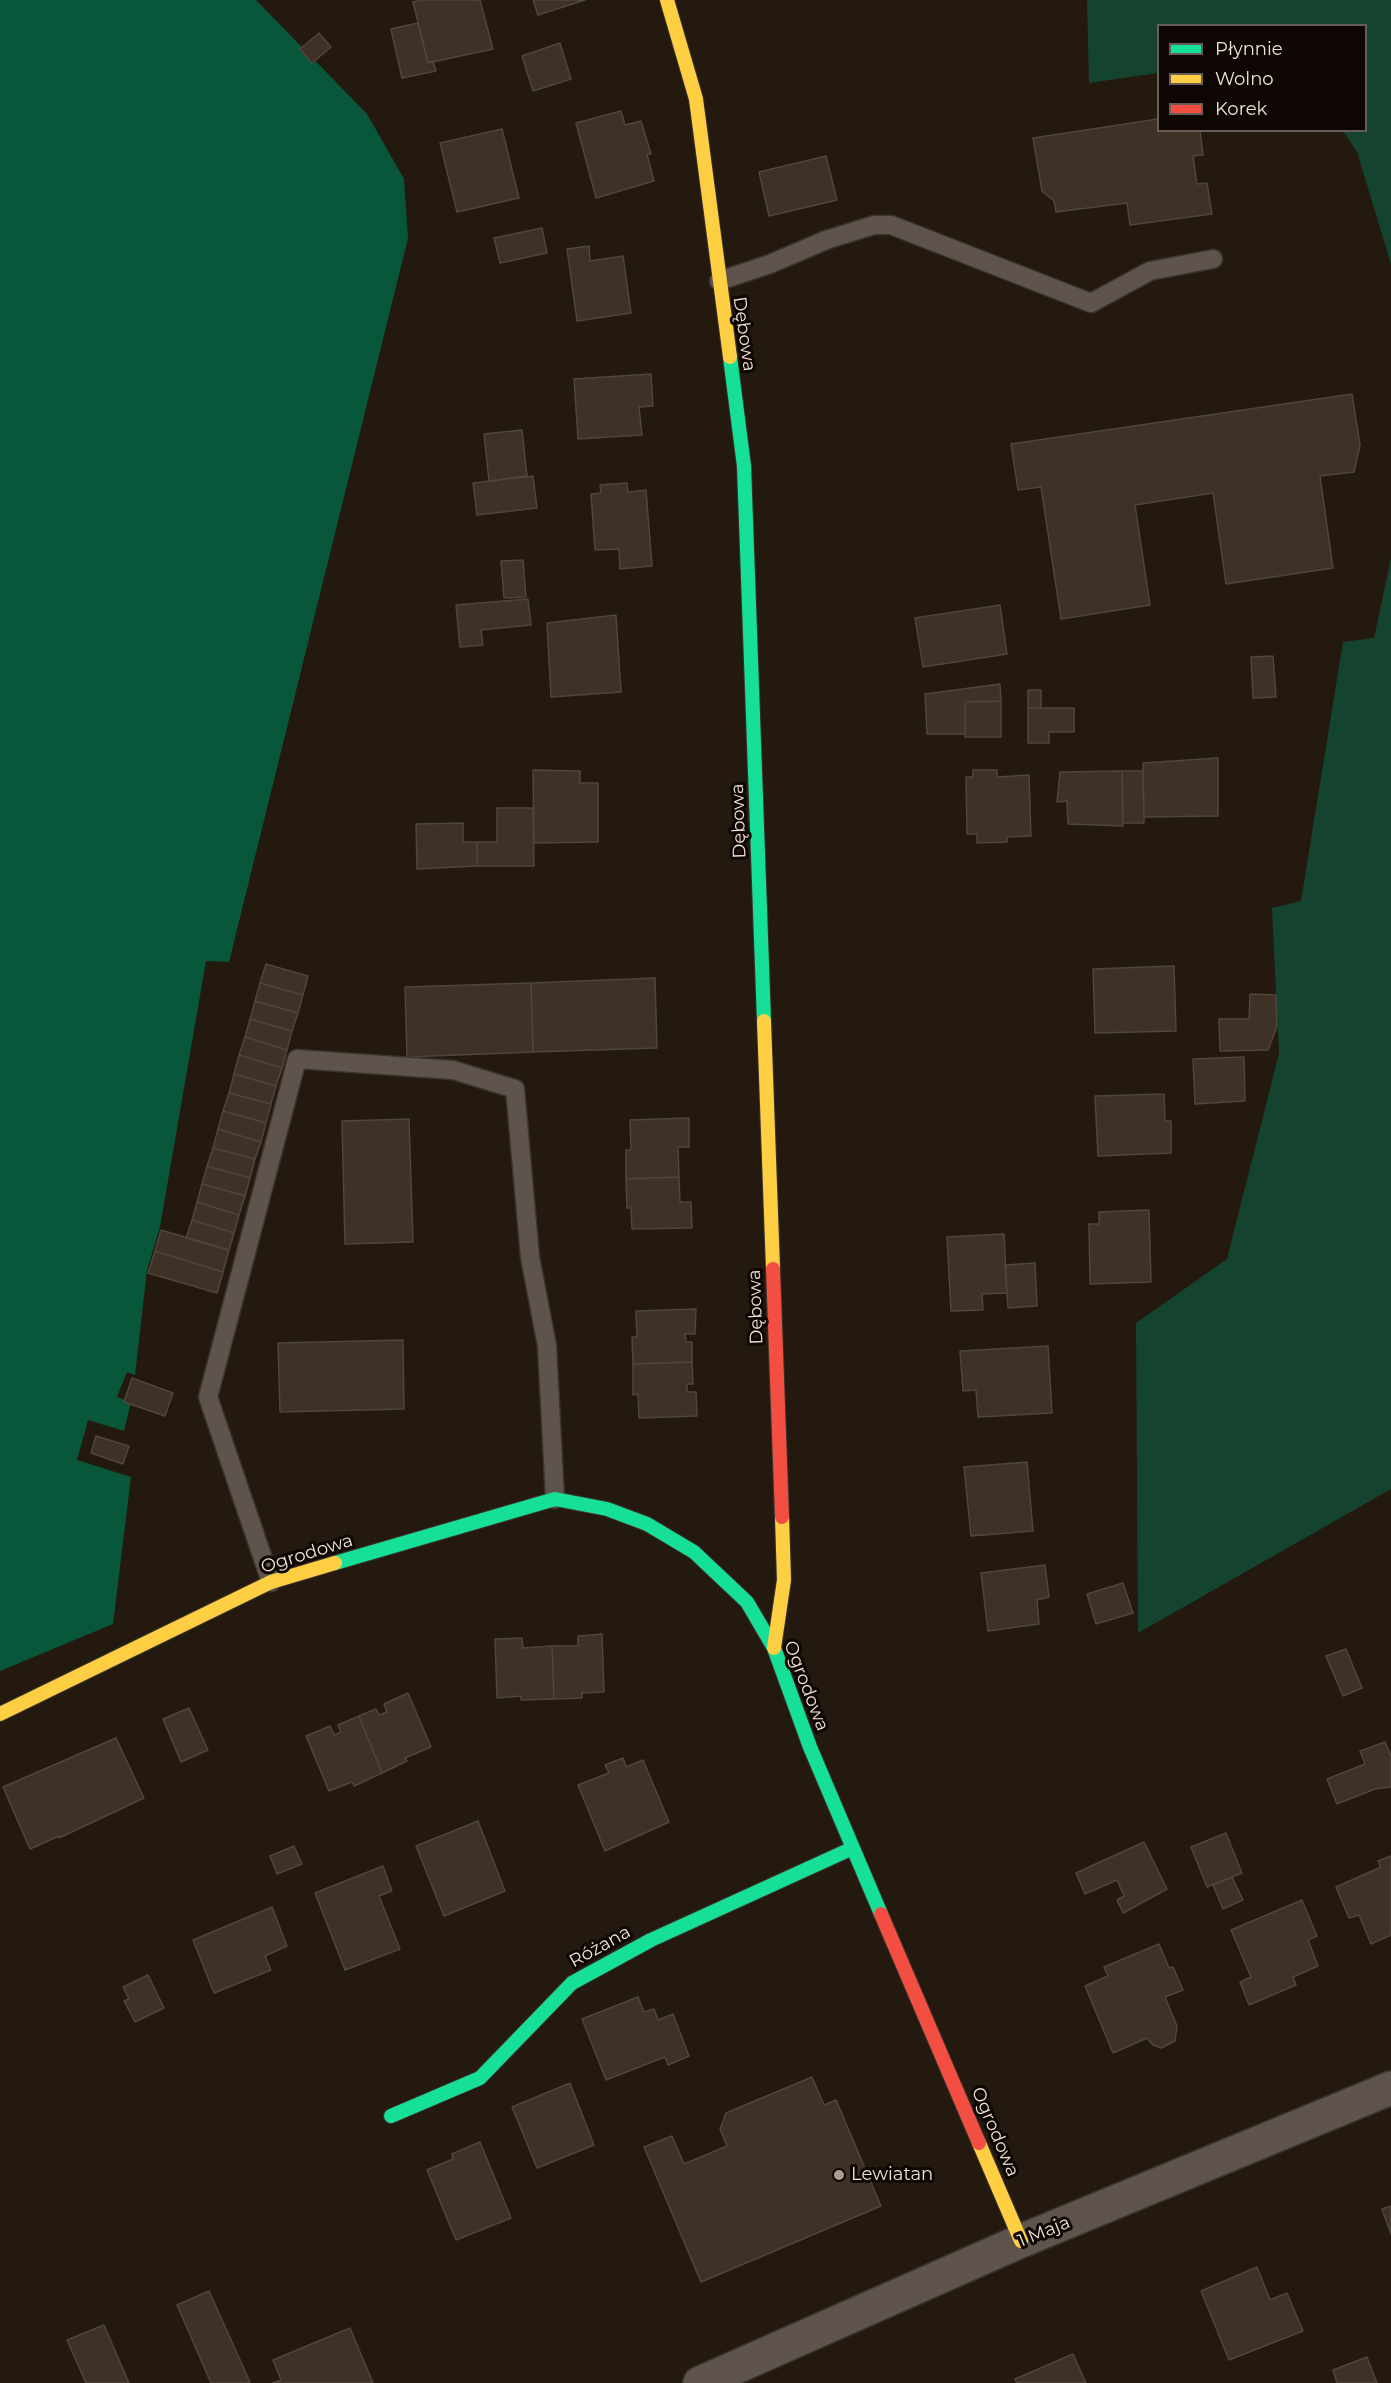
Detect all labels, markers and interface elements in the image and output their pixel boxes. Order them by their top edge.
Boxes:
legend [1157,24,1367,132]
text: Płynnie [1215,38,1283,60]
text: Wolno [1215,68,1274,90]
text: Korek [1215,98,1267,120]
street label: Dębowa [728,295,760,373]
street label: Dębowa [727,783,751,859]
street label: Dębowa [744,1269,768,1345]
street label: Ogrodowa [258,1530,356,1578]
street label: Ogrodowa [779,1638,833,1734]
street label: Różana [566,1921,634,1973]
street label: Ogrodowa [966,2084,1024,2180]
place label: Lewiatan [851,2164,933,2186]
marker: Lewiatan [832,2168,846,2182]
street label: 1 Maja [1015,2212,1073,2252]

